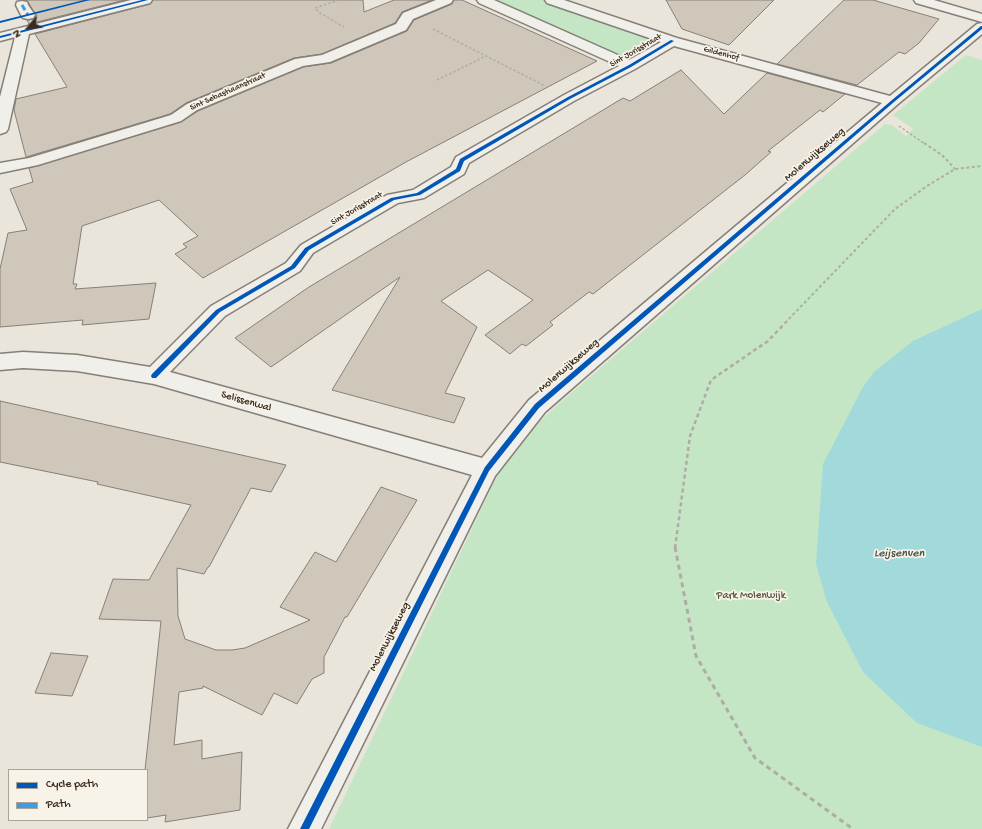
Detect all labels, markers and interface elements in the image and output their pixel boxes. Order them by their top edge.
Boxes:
north arrow [8,8,48,48]
text: N [10,28,24,40]
street label: Sint Jorisstraat [608,32,664,70]
street label: Gildenhof [702,44,740,64]
street label: Sint Sebastiaanstraat [188,70,268,114]
street label: Molenwijkseweg [782,125,848,185]
street label: Sint Jorisstraat [329,190,385,228]
street label: Molenwijkseweg [536,336,602,396]
street label: Selissenwal [219,389,273,415]
water label: Leijsenven [874,547,924,561]
park label: Park Molenwijk [716,589,786,603]
street label: Molenwijkseweg [367,600,413,674]
legend [8,769,148,821]
text: Cycle path [46,778,98,792]
text: Path [46,798,71,812]

